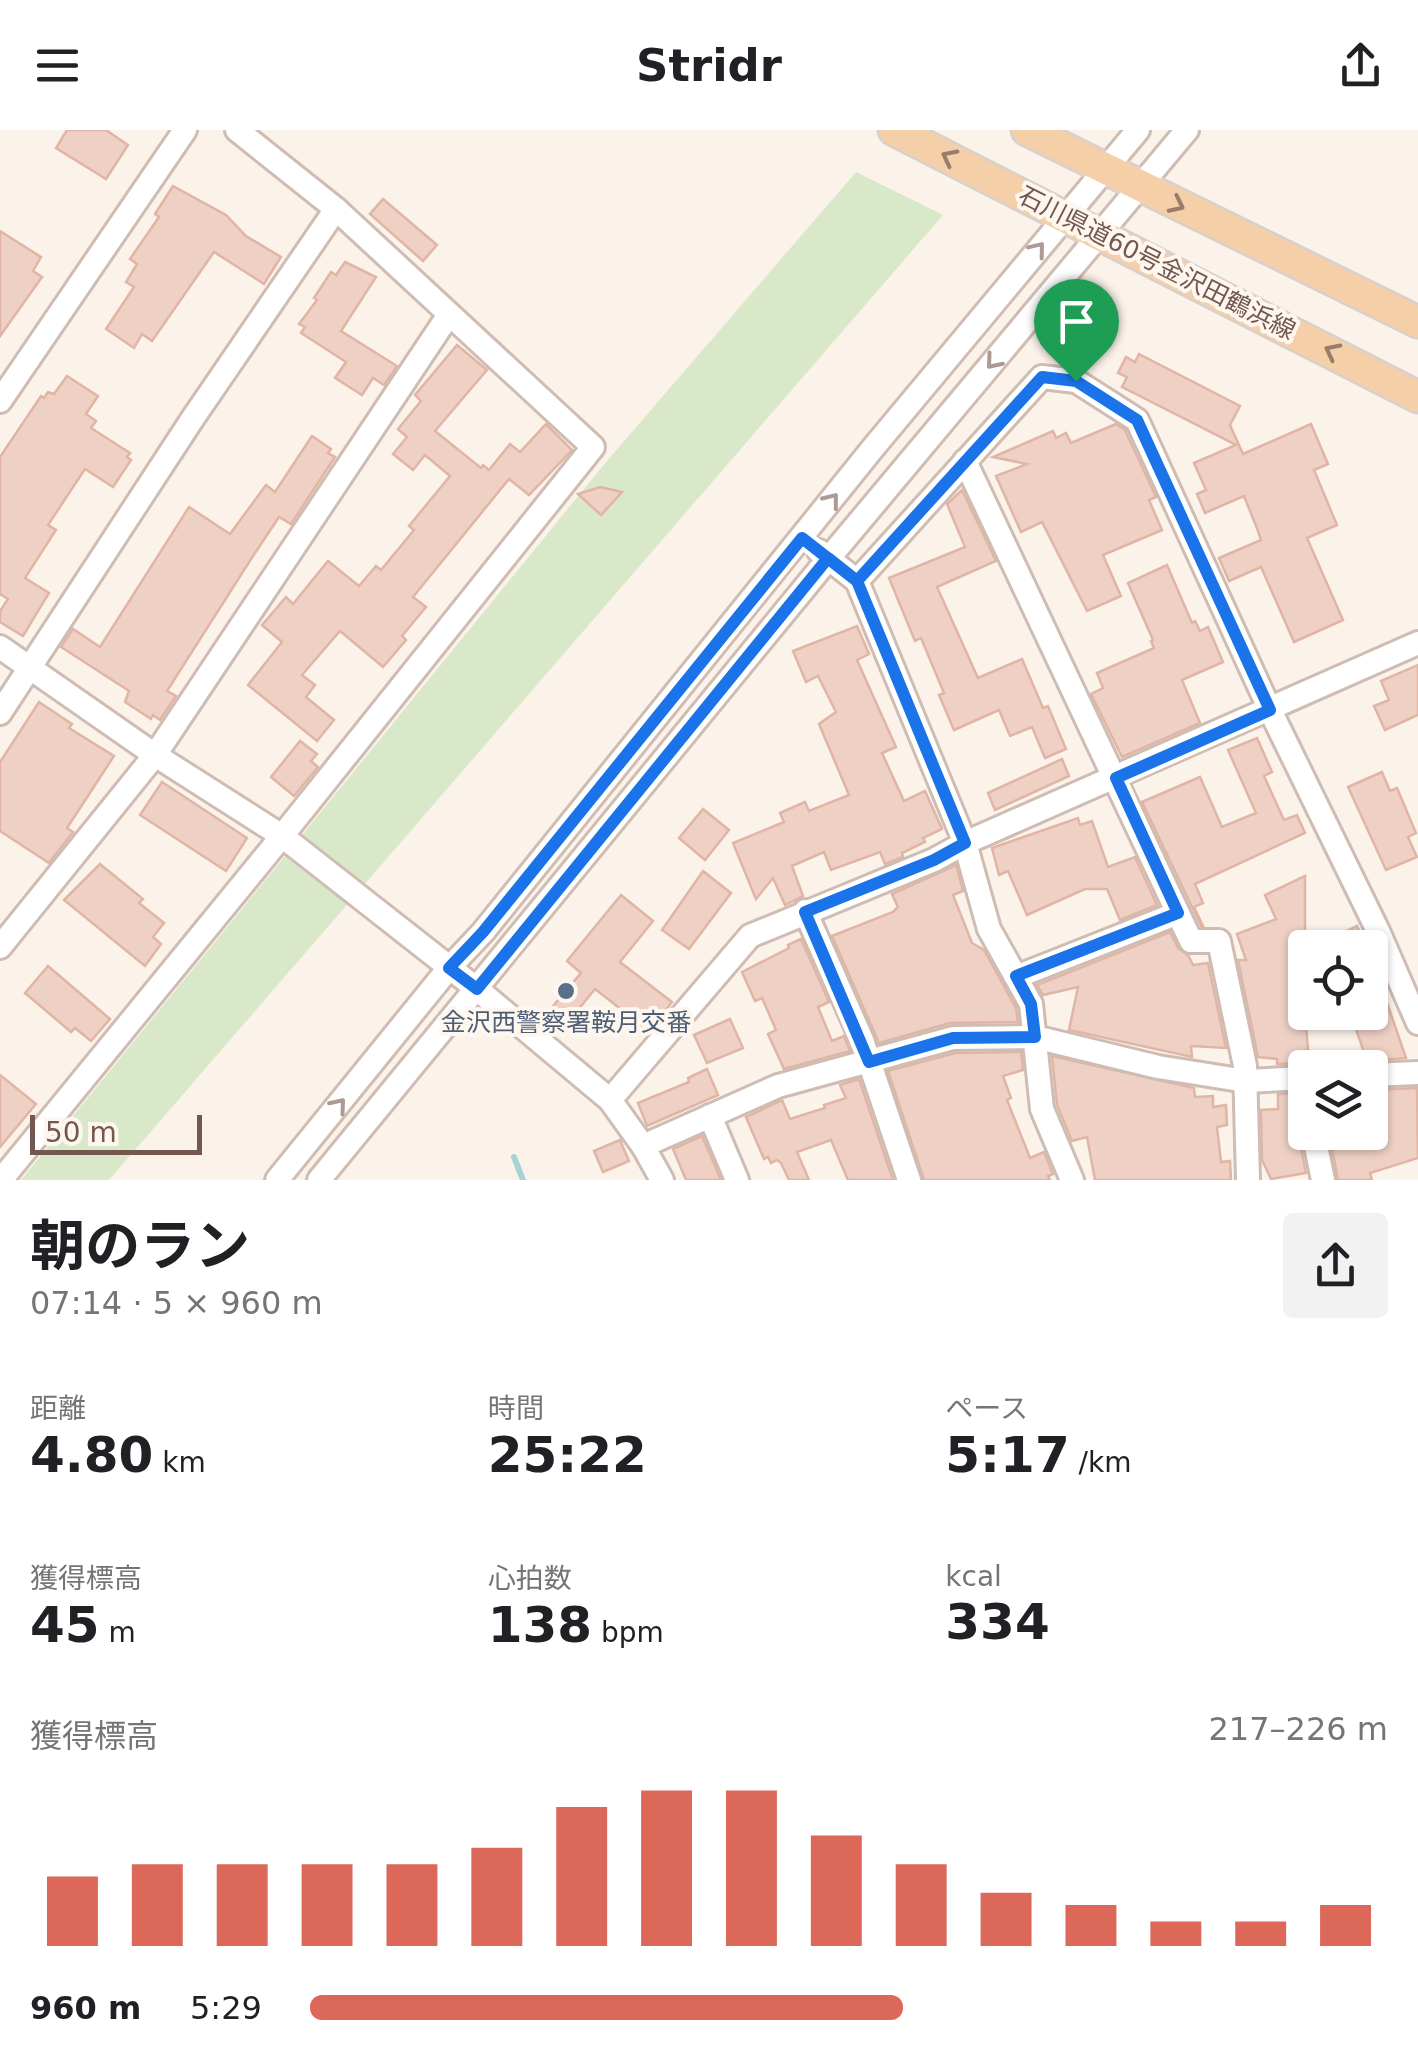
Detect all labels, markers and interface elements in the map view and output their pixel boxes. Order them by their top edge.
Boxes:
icon: menu [30,38,85,93]
icon: share [1333,38,1388,93]
text: Stridr [636,39,782,92]
one-way arrow [941,150,959,169]
street label: 石川県道60号金沢田鶴浜線 [1014,180,1300,346]
one-way arrow [1166,193,1184,213]
one-way arrow [1026,242,1044,260]
pin [1034,279,1119,382]
icon: arrive [1049,294,1104,349]
one-way arrow [1325,344,1343,363]
one-way arrow [987,351,1005,369]
one-way arrow [820,493,838,511]
map controls [1288,930,1388,1150]
button: locate [1288,930,1388,1030]
marker: 金沢西警察署鞍月交番 [555,980,577,1002]
place label: 金沢西警察署鞍月交番 [441,1008,691,1037]
button: layers [1288,1050,1388,1150]
one-way arrow [328,1098,346,1116]
scale bar [30,1110,202,1154]
text: 50 m [45,1116,117,1149]
button: share [1283,1213,1388,1318]
text: 朝のラン [30,1214,250,1278]
text: 07:14 · 5 × 960 m [30,1284,323,1322]
text: 距離 [30,1392,86,1425]
text: 時間 [488,1392,544,1425]
text: ペース [945,1392,1028,1425]
text: 4.80 [30,1426,153,1484]
text: 25:22 [488,1426,647,1484]
text: 5:17 [945,1426,1070,1484]
text: km [153,1446,206,1479]
text: /km [1070,1446,1132,1479]
text: kcal [945,1560,1002,1593]
text: 獲得標高 [30,1562,142,1595]
text: 心拍数 [488,1562,572,1595]
text: 334 [945,1593,1050,1651]
text: 45 [30,1596,100,1654]
text: 138 [488,1596,592,1654]
text: m [100,1616,136,1649]
text: bpm [592,1616,664,1649]
text: 217–226 m [1209,1710,1388,1748]
text: 獲得標高 [30,1717,158,1755]
text: 960 m [30,1989,141,2027]
text: 5:29 [190,1989,262,2027]

